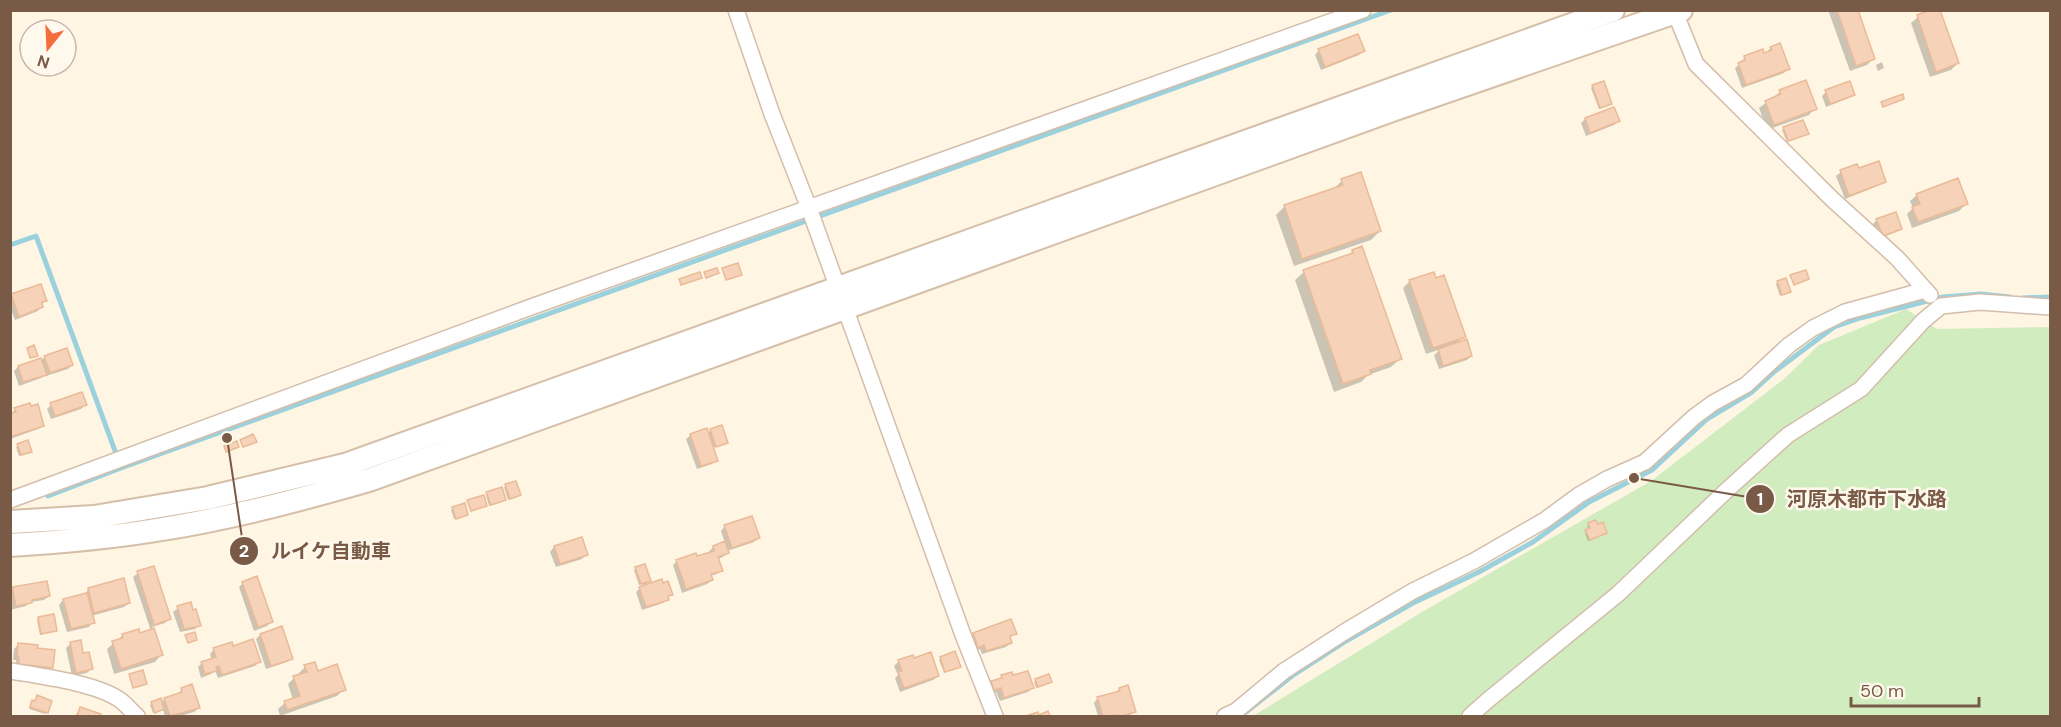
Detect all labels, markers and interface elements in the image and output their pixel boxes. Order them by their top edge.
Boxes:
north arrow [18,18,78,78]
text: N [35,50,52,74]
callout: 河原木都市下水路 [1745,480,1959,518]
text: 河原木都市下水路 [1787,486,1947,512]
text: 1 [1757,487,1763,511]
callout: ルイケ自動車 [229,532,403,570]
text: ルイケ自動車 [271,538,391,564]
text: 2 [239,539,249,563]
scale bar [1851,670,1978,708]
text: 50 m [1860,679,1904,703]

